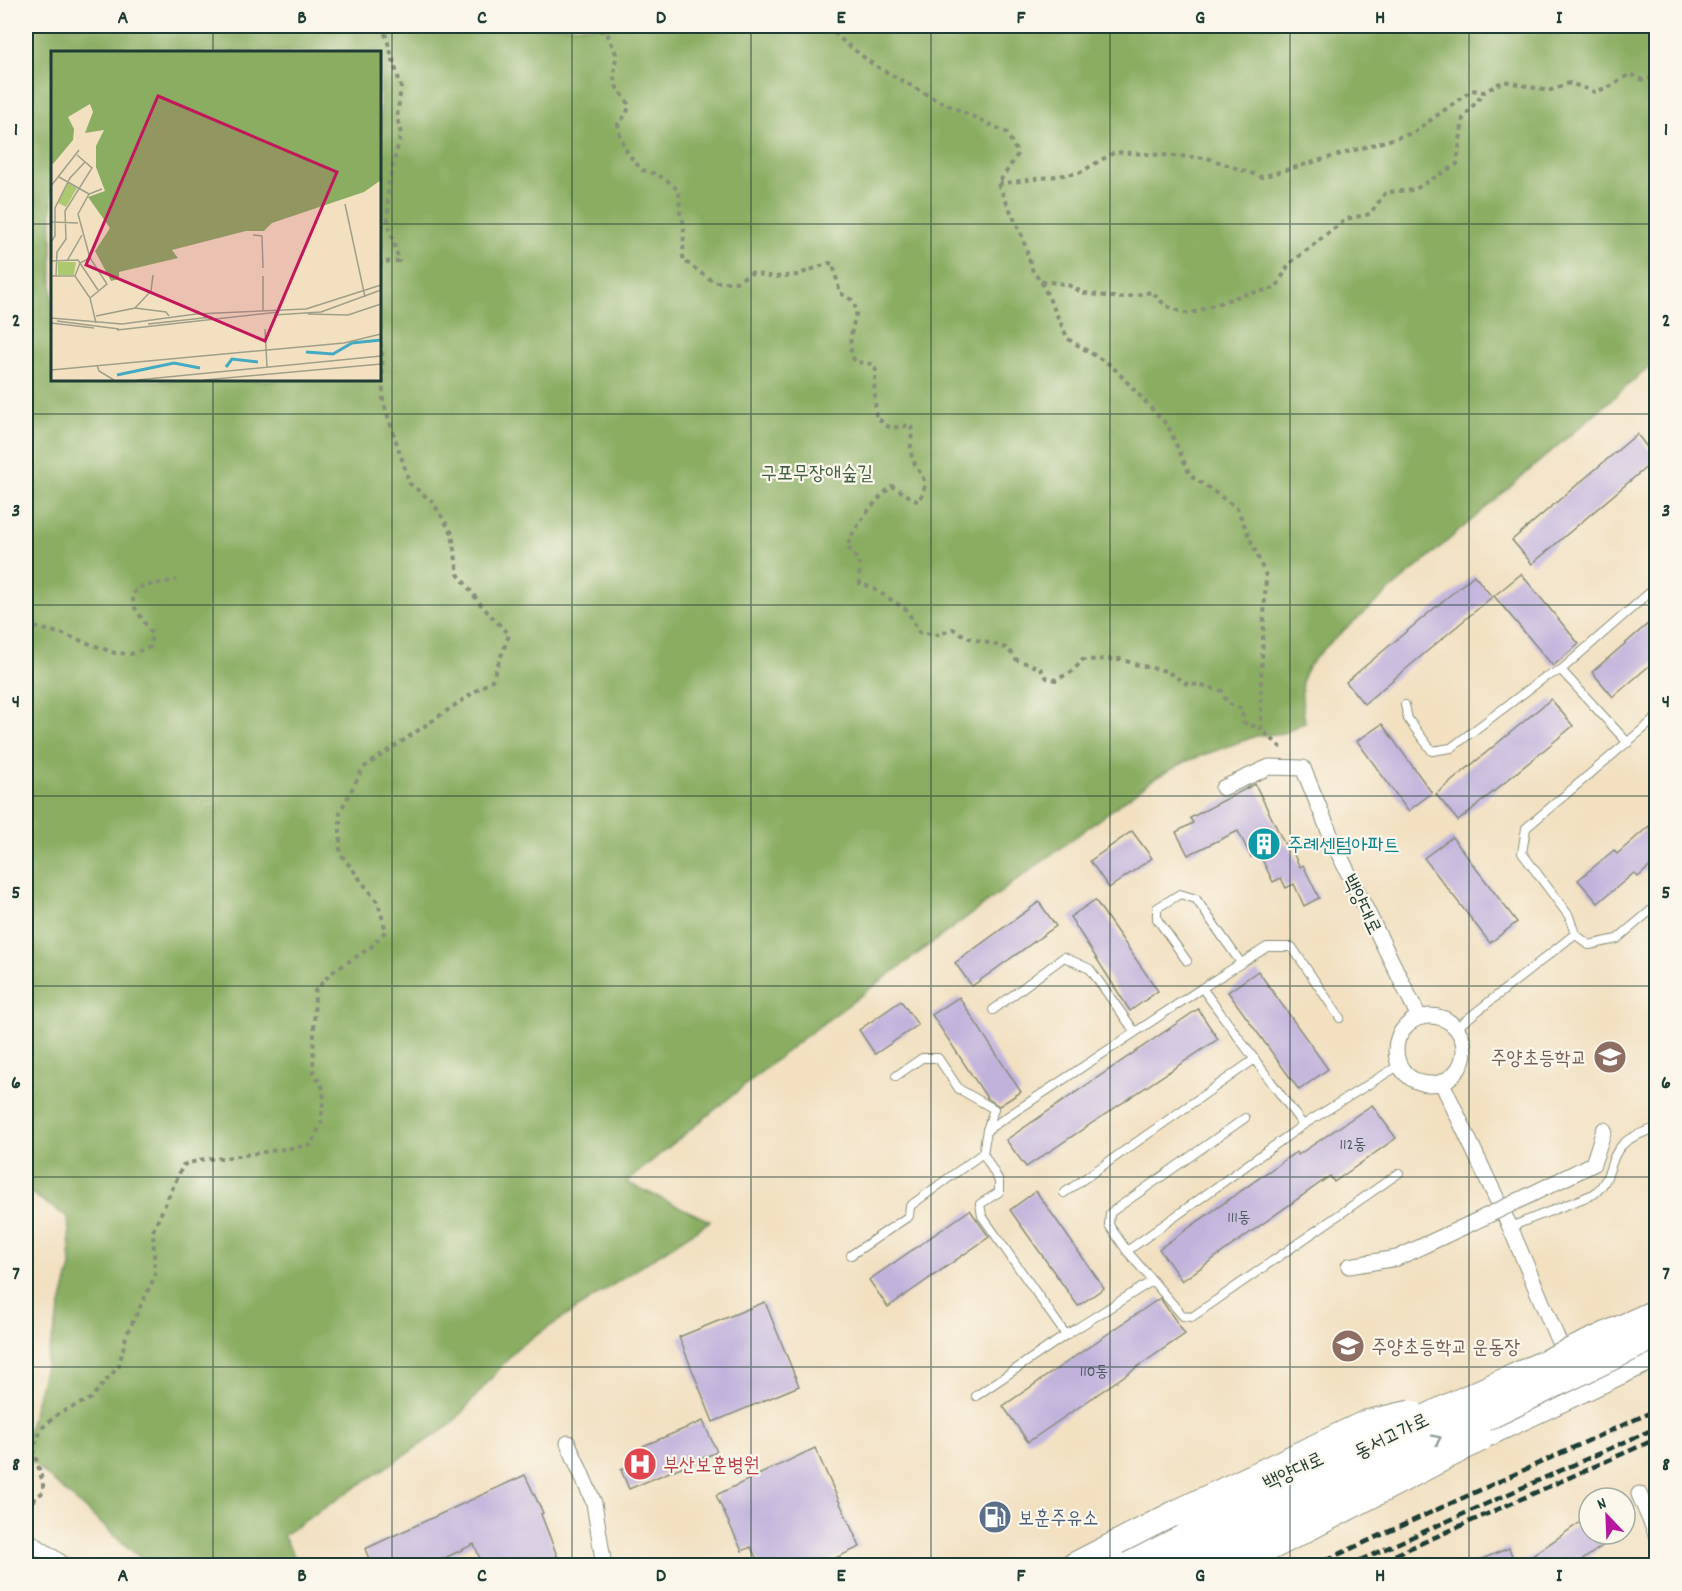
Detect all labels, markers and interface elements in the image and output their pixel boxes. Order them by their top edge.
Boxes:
text: A [118,5,129,33]
text: B [297,5,307,33]
text: C [477,5,487,33]
text: D [656,5,667,33]
text: E [836,5,846,33]
text: F [1017,5,1027,33]
text: G [1195,5,1205,33]
text: H [1375,5,1385,33]
text: I [1556,5,1563,33]
inset map [51,51,381,381]
text: 1 [14,117,18,145]
text: 1 [1664,117,1668,145]
text: 2 [12,308,20,336]
text: 2 [1662,308,1670,336]
park label: 구포무장애숲길 [761,461,873,489]
text: 3 [12,498,20,526]
text: 3 [1662,498,1670,526]
text: 4 [12,689,20,717]
text: 4 [1662,689,1670,717]
building icon: 주례센텀아파트 [1246,826,1282,862]
place label: 주례센텀아파트 [1287,833,1400,861]
street label: 백양대로 [1334,870,1387,940]
text: 5 [11,880,21,908]
text: 5 [1661,880,1671,908]
school or university icon: 주양초등학교 [1592,1039,1628,1075]
place label: 주양초등학교 [1490,1046,1587,1074]
text: 6 [11,1070,21,1098]
text: 6 [1661,1070,1671,1098]
house number: 112동 [1340,1134,1366,1157]
house number: 111동 [1227,1207,1251,1230]
text: 7 [12,1261,20,1289]
text: 7 [1662,1261,1670,1289]
school or university icon: 주양초등학교 운동장 [1330,1328,1366,1364]
place label: 주양초등학교 운동장 [1371,1335,1520,1363]
house number: 110동 [1080,1361,1108,1384]
street label: 동서고가로 [1350,1407,1435,1468]
one-way arrow [1431,1435,1442,1447]
hospital icon: 부산보훈병원 [622,1446,658,1482]
street label: 백양대로 [1259,1446,1329,1499]
text: 8 [12,1452,20,1480]
text: 8 [1662,1452,1670,1480]
place label: 부산보훈병원 [663,1453,760,1481]
north arrow [1577,1486,1637,1546]
text: N [1594,1492,1610,1517]
fuel station icon: 보훈주유소 [977,1499,1013,1535]
place label: 보훈주유소 [1018,1506,1098,1534]
text: A [118,1563,129,1591]
text: B [297,1563,307,1591]
text: C [477,1563,487,1591]
text: D [656,1563,667,1591]
text: E [836,1563,846,1591]
text: F [1017,1563,1027,1591]
text: G [1195,1563,1205,1591]
text: H [1375,1563,1385,1591]
text: I [1556,1563,1563,1591]

